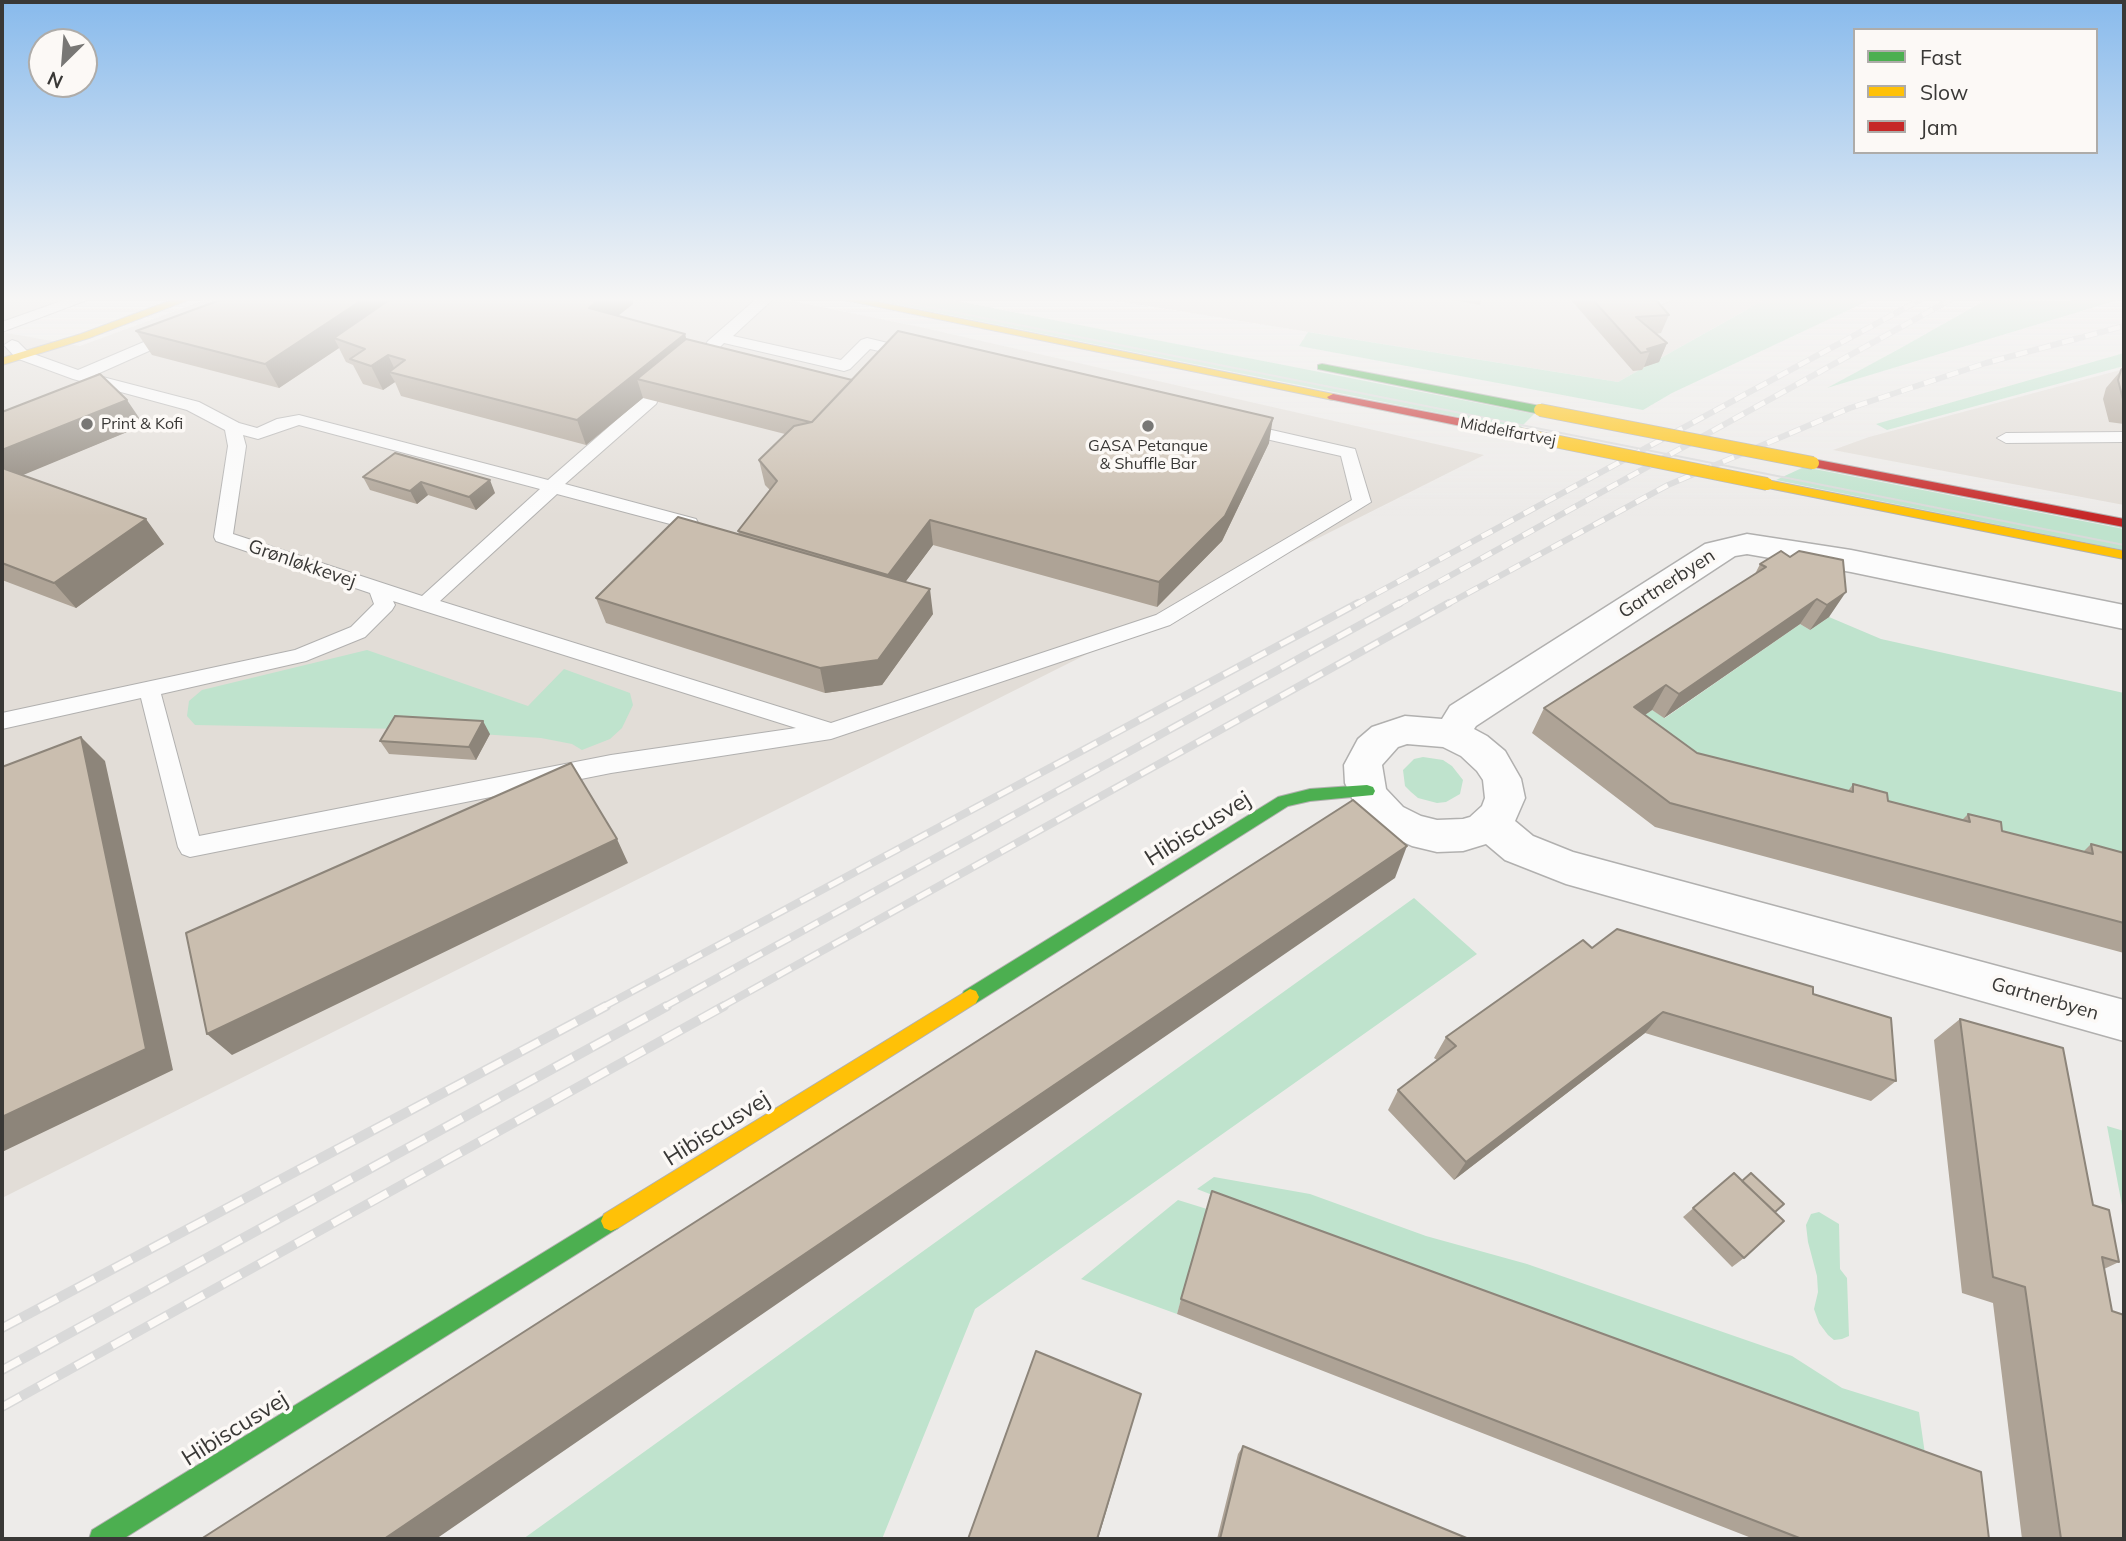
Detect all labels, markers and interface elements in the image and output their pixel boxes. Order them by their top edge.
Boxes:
north arrow [28,28,98,98]
legend [1853,28,2098,154]
text: Fast [1920,44,1962,70]
text: N [43,66,67,94]
text: Slow [1920,79,1968,105]
text: Jam [1920,114,1958,140]
street label: Middelfartvej [1459,413,1557,451]
place label: Print & Kofi [101,414,183,434]
marker: Print & Kofi [79,416,95,432]
marker: GASA Petanque & Shuffle Bar [1140,418,1156,434]
place label: GASA Petanque & Shuffle Bar [1088,436,1208,474]
street label: Grønløkkevej [245,535,359,593]
street label: Gartnerbyen [1615,544,1719,624]
street label: Hibiscusvej [1140,786,1256,872]
street label: Gartnerbyen [1989,973,2101,1025]
street label: Hibiscusvej [659,1086,775,1172]
street label: Hibiscusvej [177,1386,293,1472]

